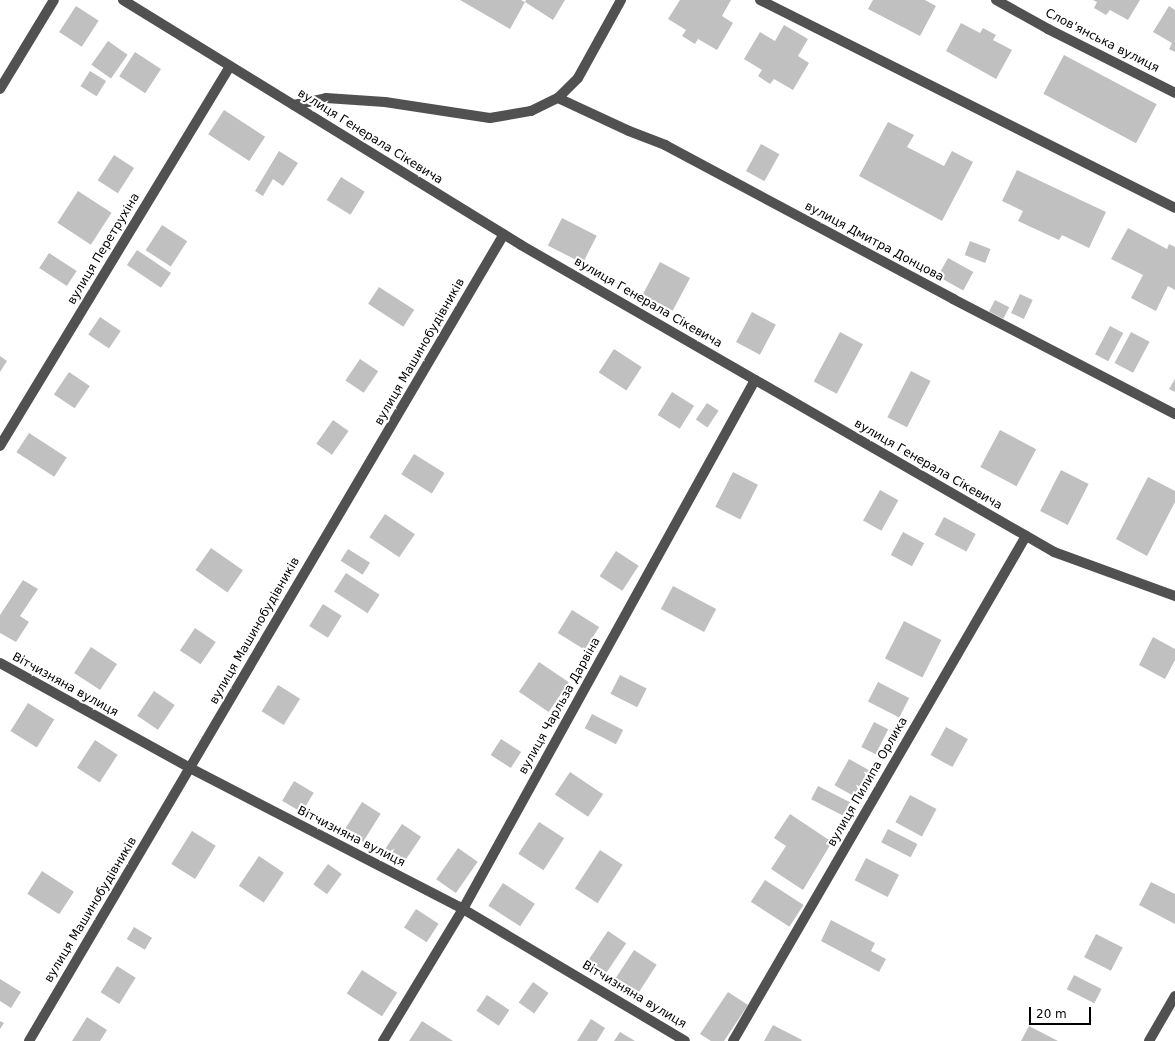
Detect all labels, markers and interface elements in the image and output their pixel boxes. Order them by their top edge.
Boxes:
street label: Слов'янська вулиця [1043,6,1161,76]
street label: вулиця Генерала Сікевича [295,86,445,188]
street label: вулиця Перетрухіна [65,191,143,307]
street label: вулиця Дмитра Донцова [802,199,946,285]
street label: вулиця Генерала Сікевича [572,255,724,351]
street label: вулиця Машинобудівників [372,276,468,428]
street label: вулиця Генерала Сікевича [852,417,1004,513]
street label: вулиця Машинобудівників [207,555,303,707]
street label: вулиця Чарльза Дарвіна [516,635,604,777]
street label: Вітчизняна вулиця [9,650,121,720]
street label: вулиця Пилипа Орлика [825,715,911,849]
street label: Вітчизняна вулиця [295,804,407,870]
street label: вулиця Машинобудівників [42,835,140,985]
street label: Вітчизняна вулиця [579,958,689,1032]
scale bar [1031,999,1093,1025]
text: 20 m [1036,1007,1067,1021]

